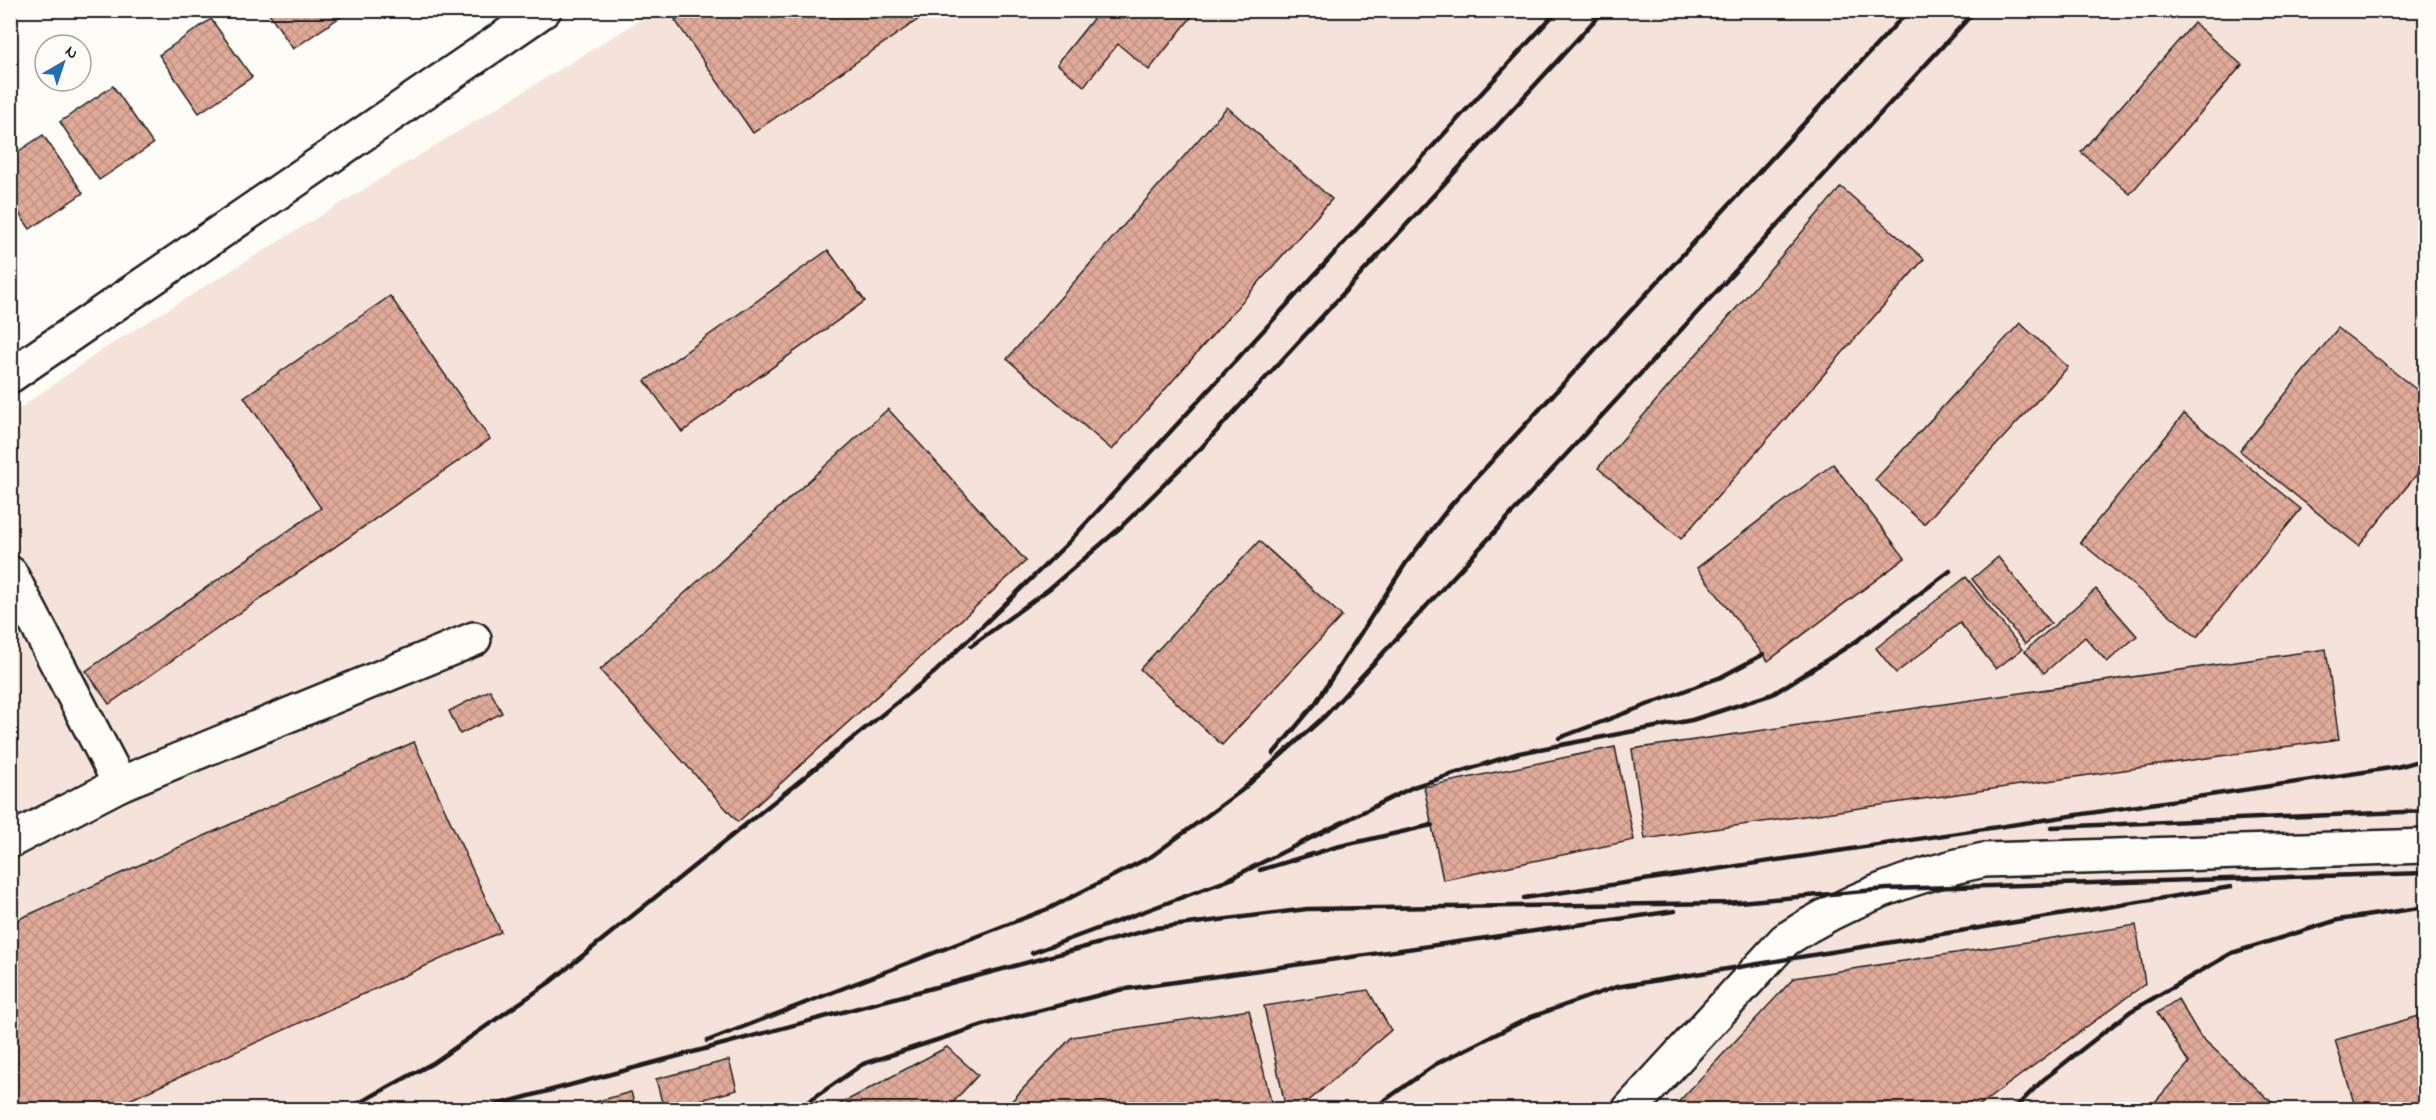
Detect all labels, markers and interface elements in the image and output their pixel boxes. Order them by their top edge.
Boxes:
north arrow [33,33,93,93]
text: N [59,40,83,66]

